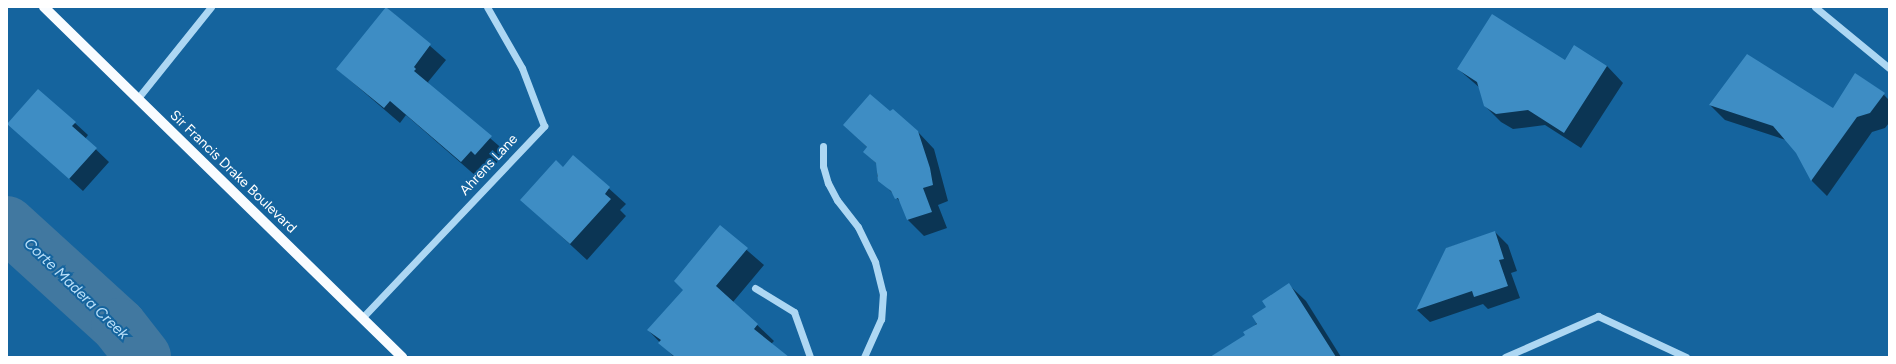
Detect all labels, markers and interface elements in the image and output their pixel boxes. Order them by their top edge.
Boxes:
street label: Sir Francis Drake Boulevard [166,107,300,237]
street label: Ahrens Lane [456,131,522,199]
water label: Corte Madera Creek [20,235,132,343]

